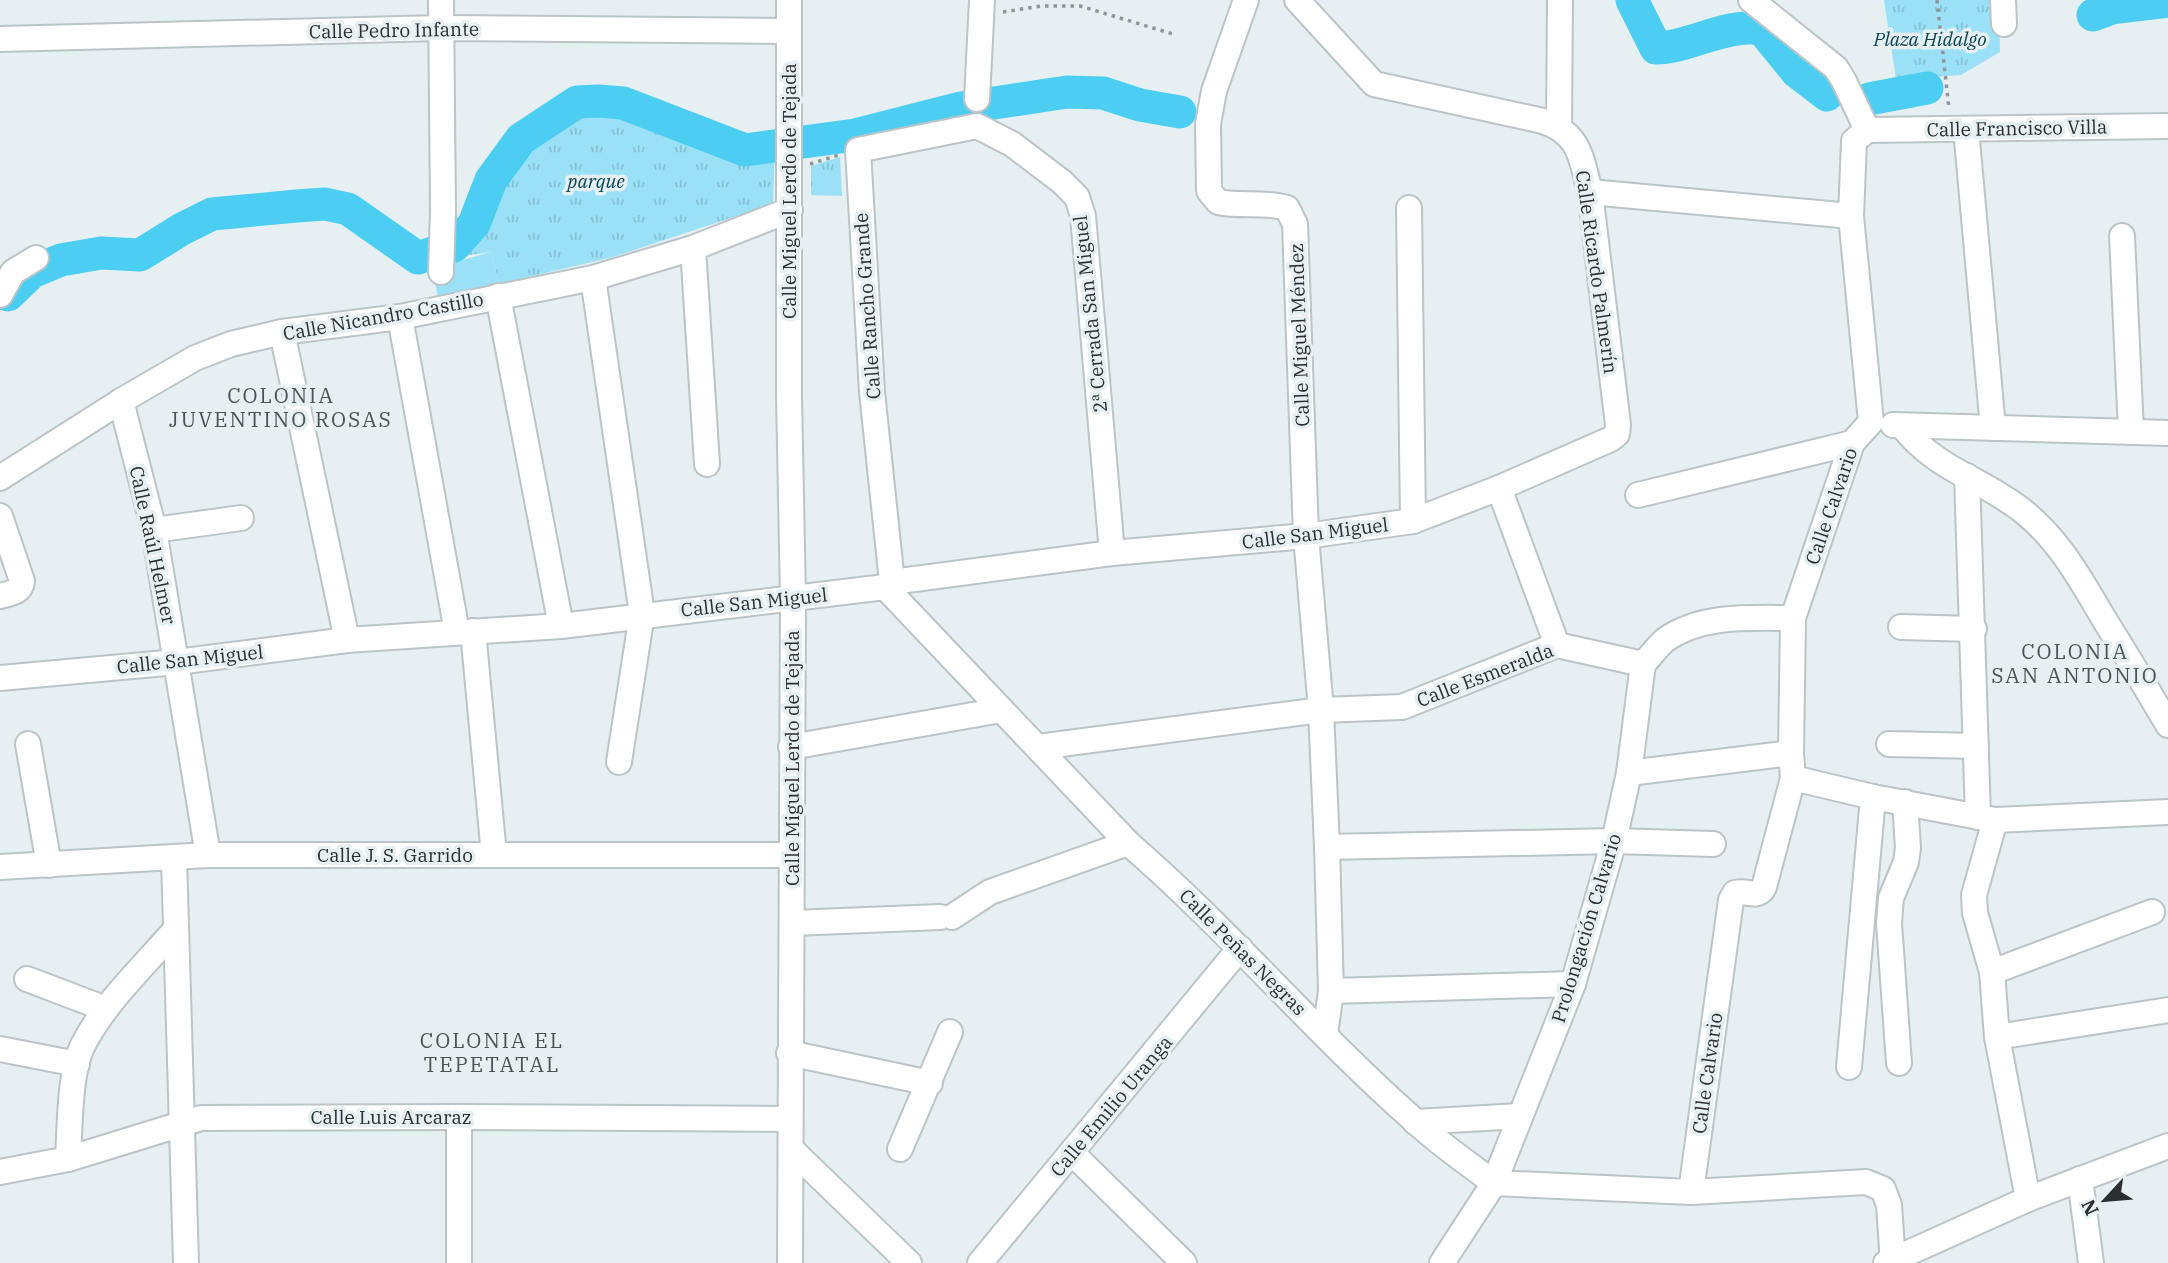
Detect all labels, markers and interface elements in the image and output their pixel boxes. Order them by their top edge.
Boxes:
street label: Calle Pedro Infante [309,17,479,43]
park label: Plaza Hidalgo [1872,27,1987,51]
street label: Calle Miguel Lerdo de Tejada [777,63,801,319]
street label: Calle Francisco Villa [1926,114,2108,142]
park label: parque [565,169,625,193]
street label: Calle Ricardo Palmerín [1571,169,1623,375]
street label: Calle Rancho Grande [849,212,885,400]
street label: 2ª Cerrada San Miguel [1068,214,1112,414]
street label: Calle Miguel Méndez [1284,243,1314,427]
street label: Calle Nicandro Castillo [281,287,485,345]
district label: COLONIA JUVENTINO ROSAS [169,381,393,433]
street label: Calle Calvario [1800,444,1862,568]
street label: Calle Raúl Helmer [125,464,182,627]
street label: Calle San Miguel [1241,512,1390,554]
street label: Calle San Miguel [680,582,829,622]
street label: Calle Miguel Lerdo de Tejada [780,630,804,886]
district label: COLONIA SAN ANTONIO [1991,637,2159,689]
street label: Calle Esmeralda [1413,638,1557,712]
street label: Calle San Miguel [116,639,265,679]
street label: Prolongación Calvario [1546,830,1626,1026]
street label: Calle J. S. Garrido [317,843,473,867]
street label: Calle Peñas Negras [1175,884,1311,1020]
street label: Calle Calvario [1687,1011,1727,1135]
district label: COLONIA EL TEPETATAL [420,1026,564,1078]
street label: Calle Emilio Uranga [1045,1030,1177,1182]
street label: Calle Luis Arcaraz [310,1105,472,1129]
north arrow [2070,1165,2140,1235]
text: N [2076,1195,2104,1219]

